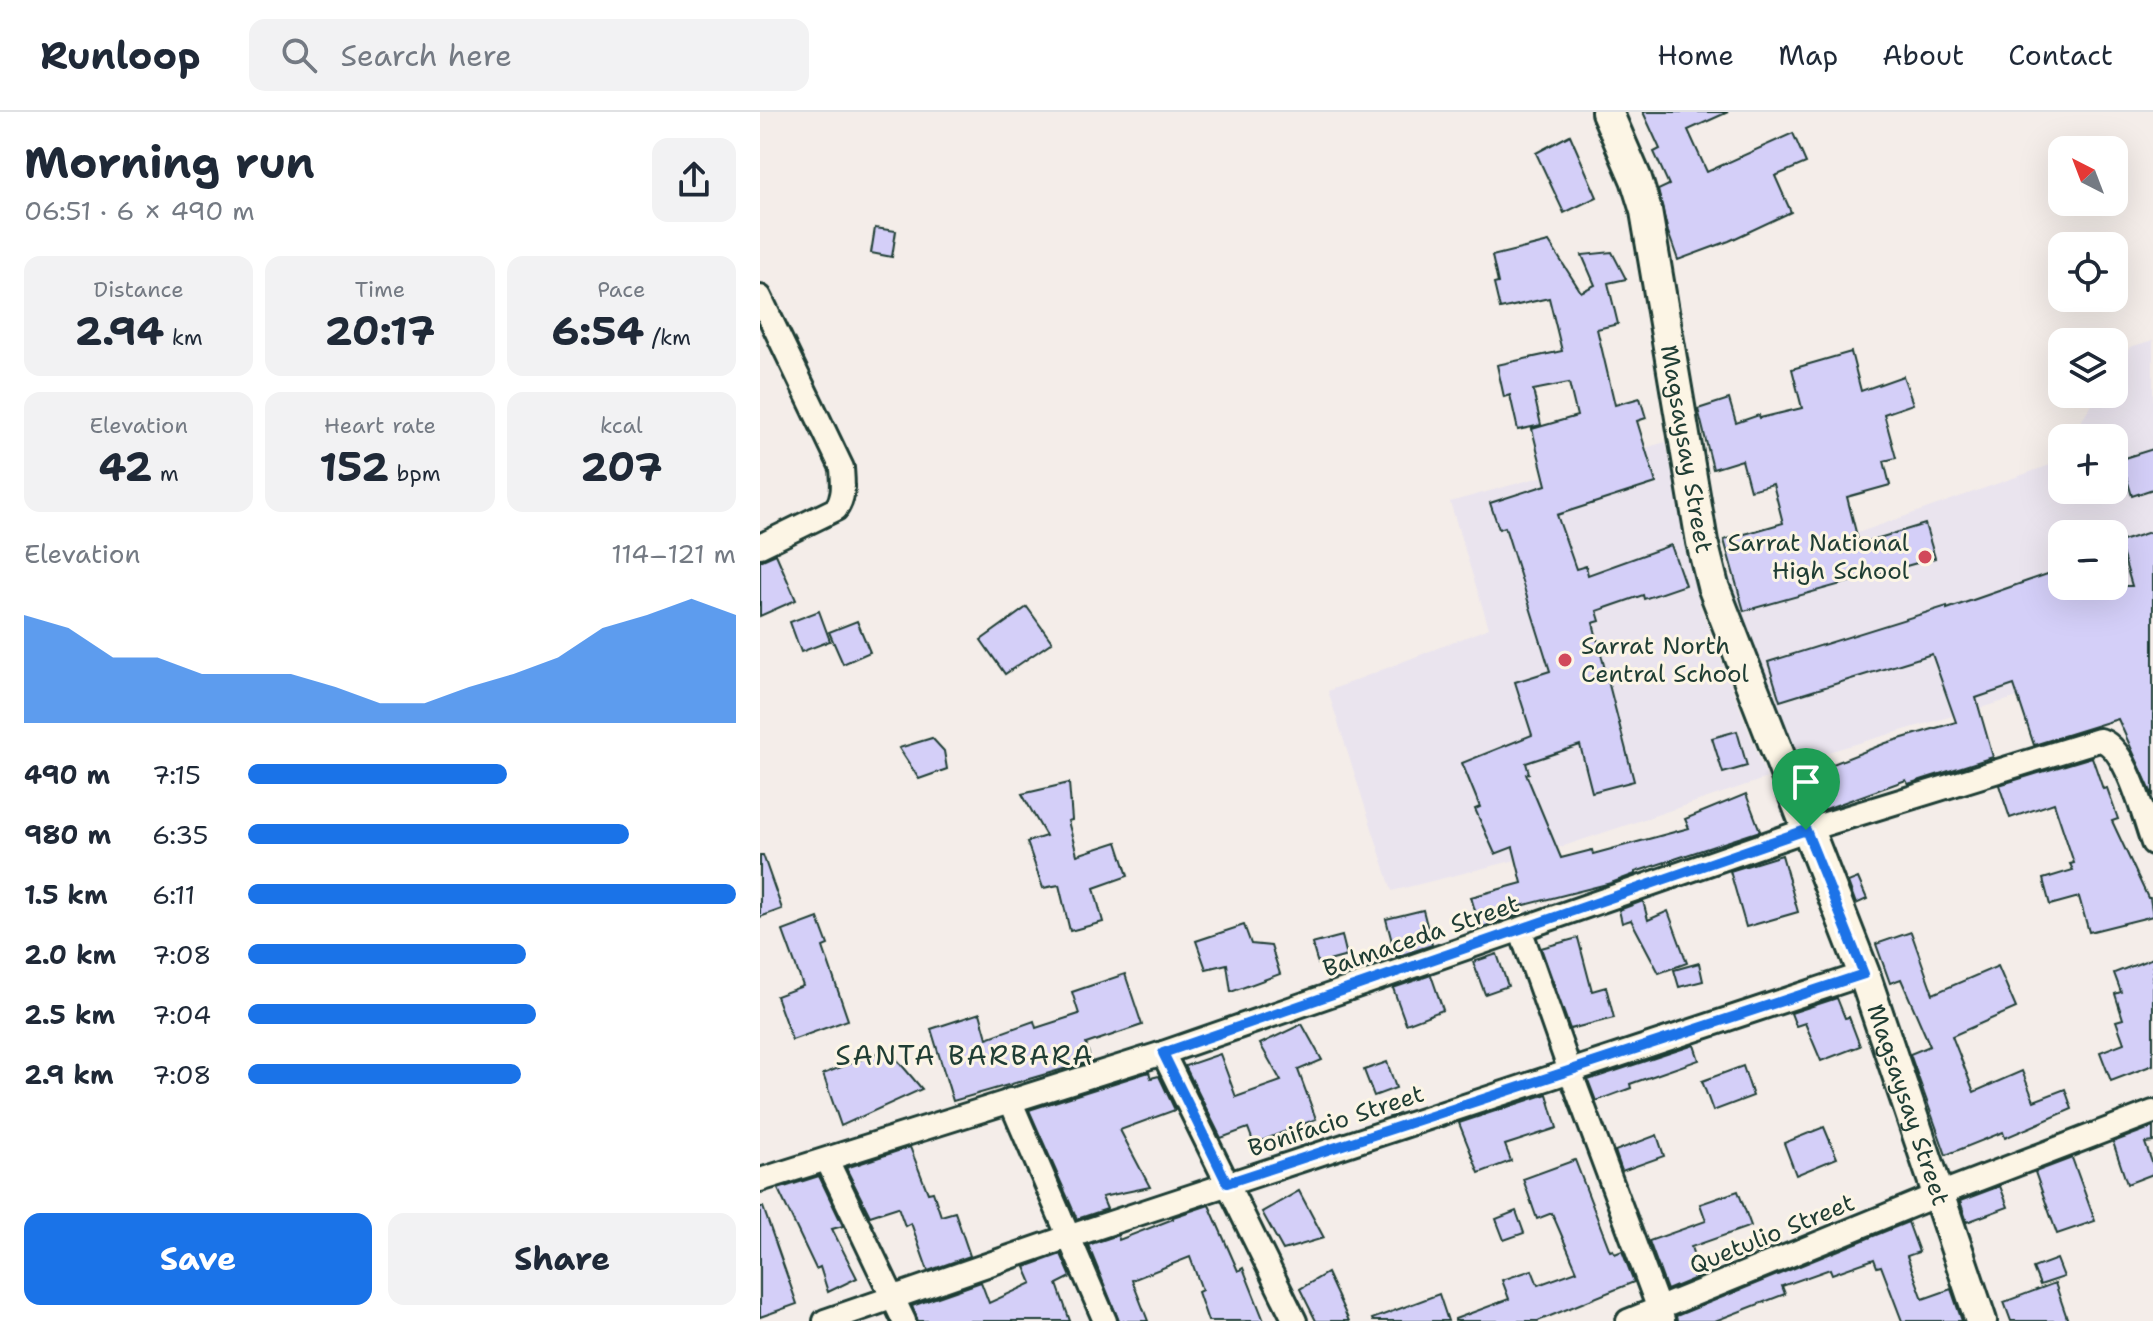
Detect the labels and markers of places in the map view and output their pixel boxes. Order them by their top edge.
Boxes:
place label: Sarrat National High School [1727,527,1910,587]
marker: Sarrat National High School [1916,548,1934,566]
place label: Sarrat North Central School [1581,630,1750,690]
marker: Sarrat North Central School [1556,651,1574,669]
pin [1772,748,1840,830]

